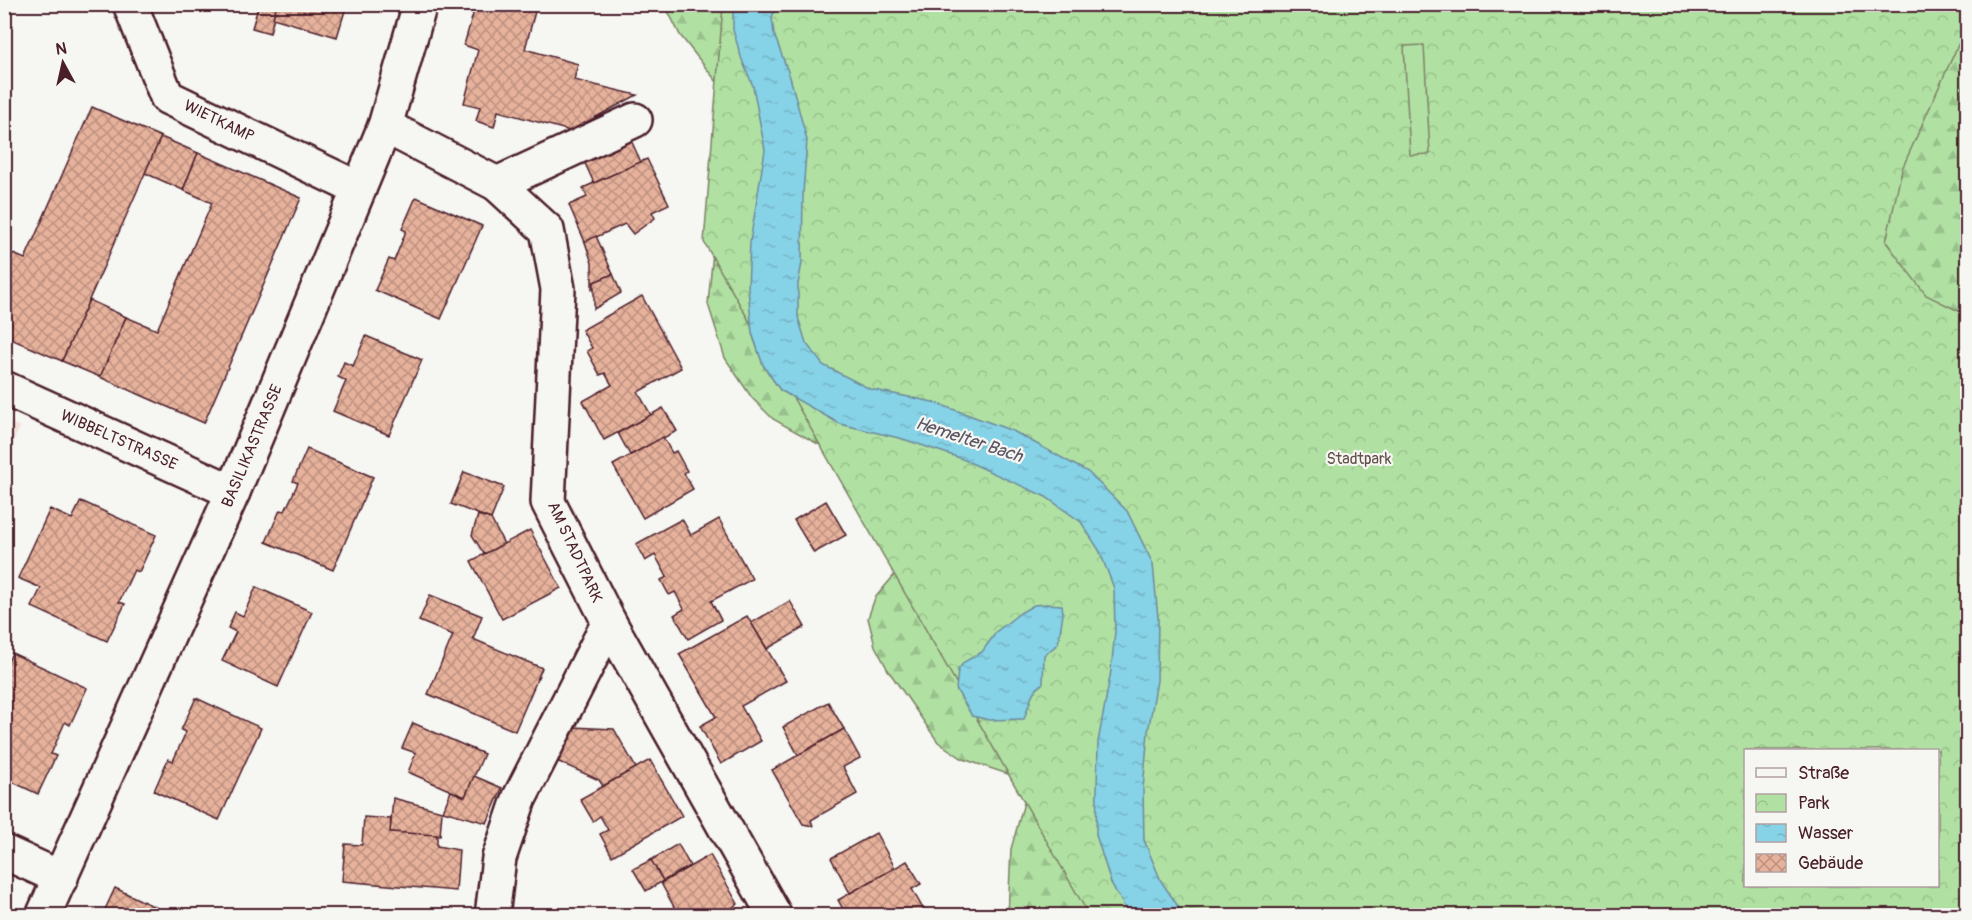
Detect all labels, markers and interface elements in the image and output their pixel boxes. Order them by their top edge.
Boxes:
north arrow [33,33,93,93]
text: N [54,38,68,60]
street label: WIETKAMP [181,95,258,147]
street label: BASILIKASTRASSE [217,381,287,511]
street label: WIBBELTSTRASSE [57,405,181,475]
water label: Hemelter Bach [913,412,1027,469]
park label: Stadtpark [1327,449,1392,469]
street label: AM STADTPARK [543,498,607,606]
legend [1744,749,1939,887]
text: Straße [1798,762,1849,785]
text: Park [1798,792,1830,815]
text: Wasser [1798,822,1854,845]
text: Gebäude [1798,852,1863,875]

